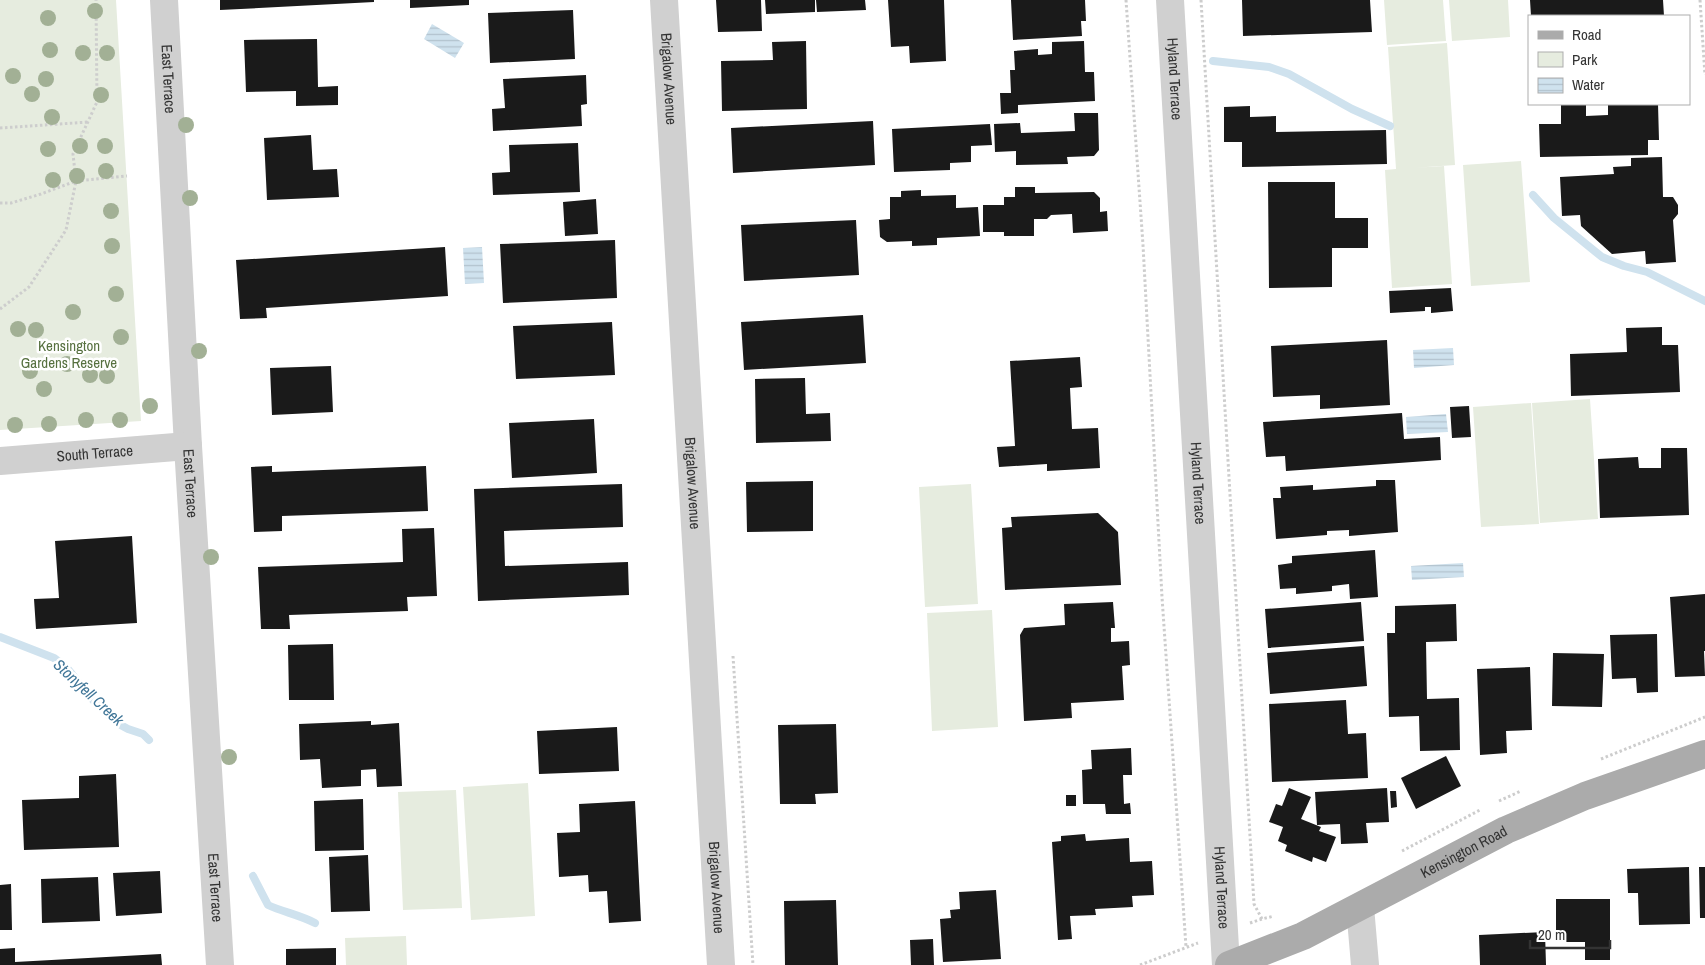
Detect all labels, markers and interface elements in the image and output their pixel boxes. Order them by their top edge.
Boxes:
legend [1528,15,1690,105]
text: Road [1572,24,1601,45]
street label: Brigalow Avenue [656,32,682,126]
street label: Hyland Terrace [1162,37,1188,121]
street label: East Terrace [156,44,181,114]
text: Park [1572,49,1598,70]
text: Water [1572,74,1604,95]
park label: Kensington Gardens Reserve [21,335,117,373]
street label: Brigalow Avenue [680,436,706,530]
street label: South Terrace [56,439,134,466]
street label: Hyland Terrace [1186,441,1211,525]
street label: East Terrace [178,448,203,518]
water label: Stonyfell Creek [49,654,129,731]
street label: Kensington Road [1417,820,1511,883]
street label: Brigalow Avenue [704,841,730,934]
street label: Hyland Terrace [1209,846,1235,929]
street label: East Terrace [203,852,228,923]
scale bar [1530,918,1610,950]
text: 20 m [1538,924,1565,945]

